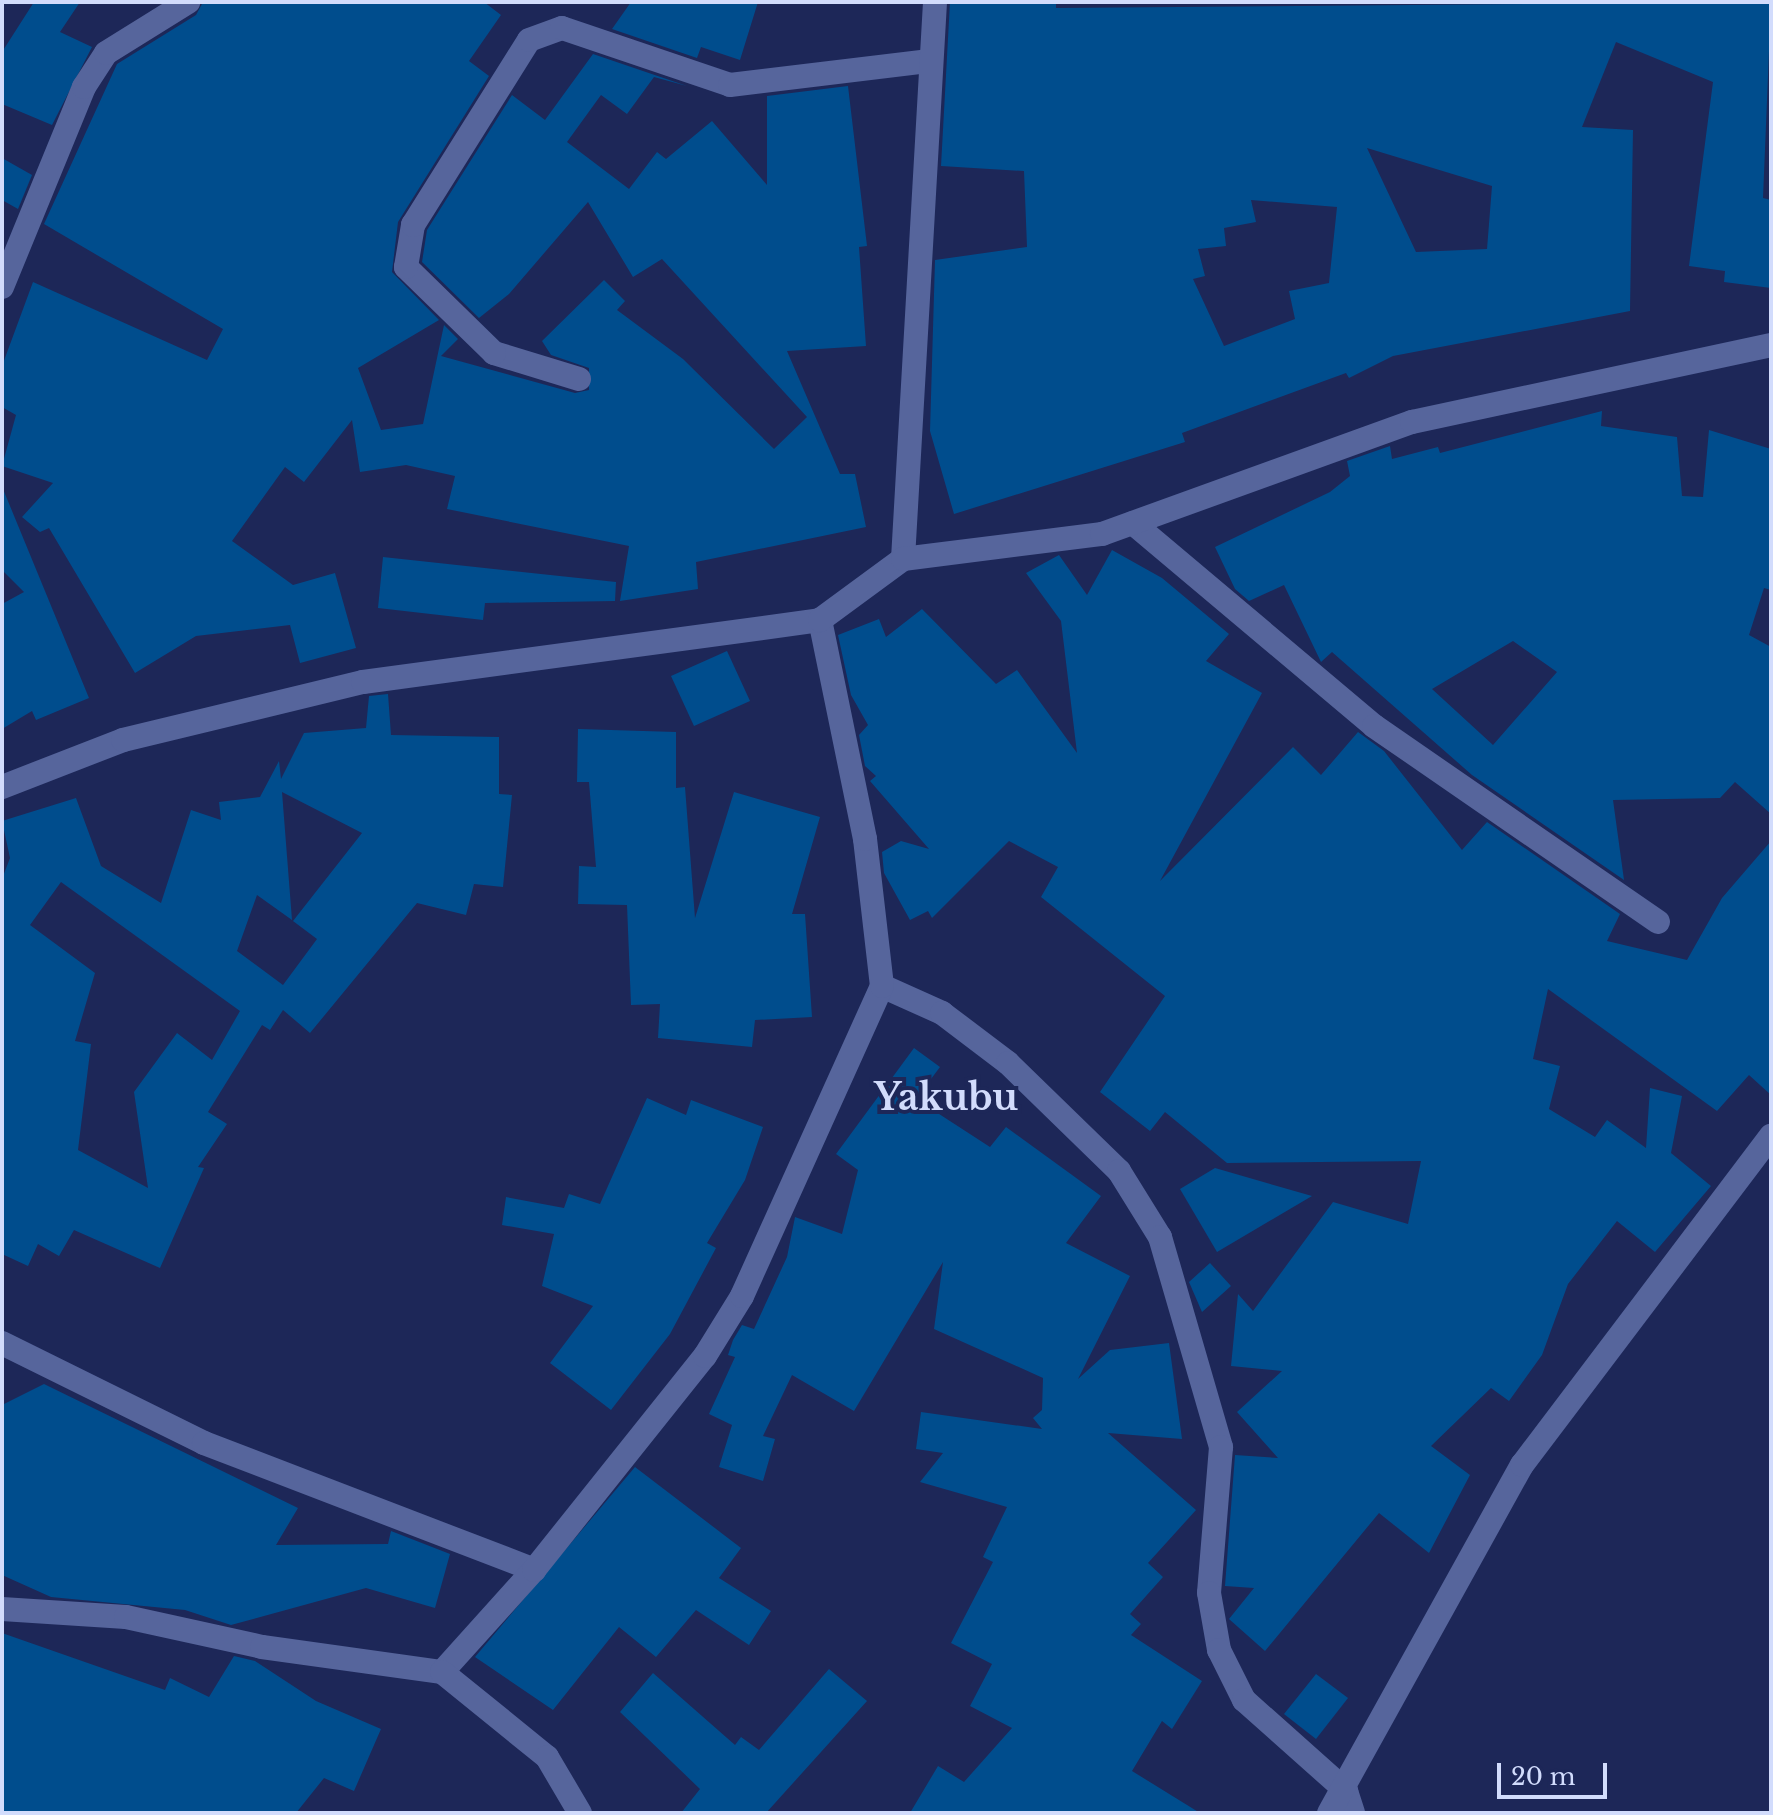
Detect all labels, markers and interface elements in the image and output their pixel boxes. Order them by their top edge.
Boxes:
district label: Yakubu [874,1076,1018,1120]
scale bar [1501,1747,1611,1797]
text: 20 m [1511,1762,1576,1791]

